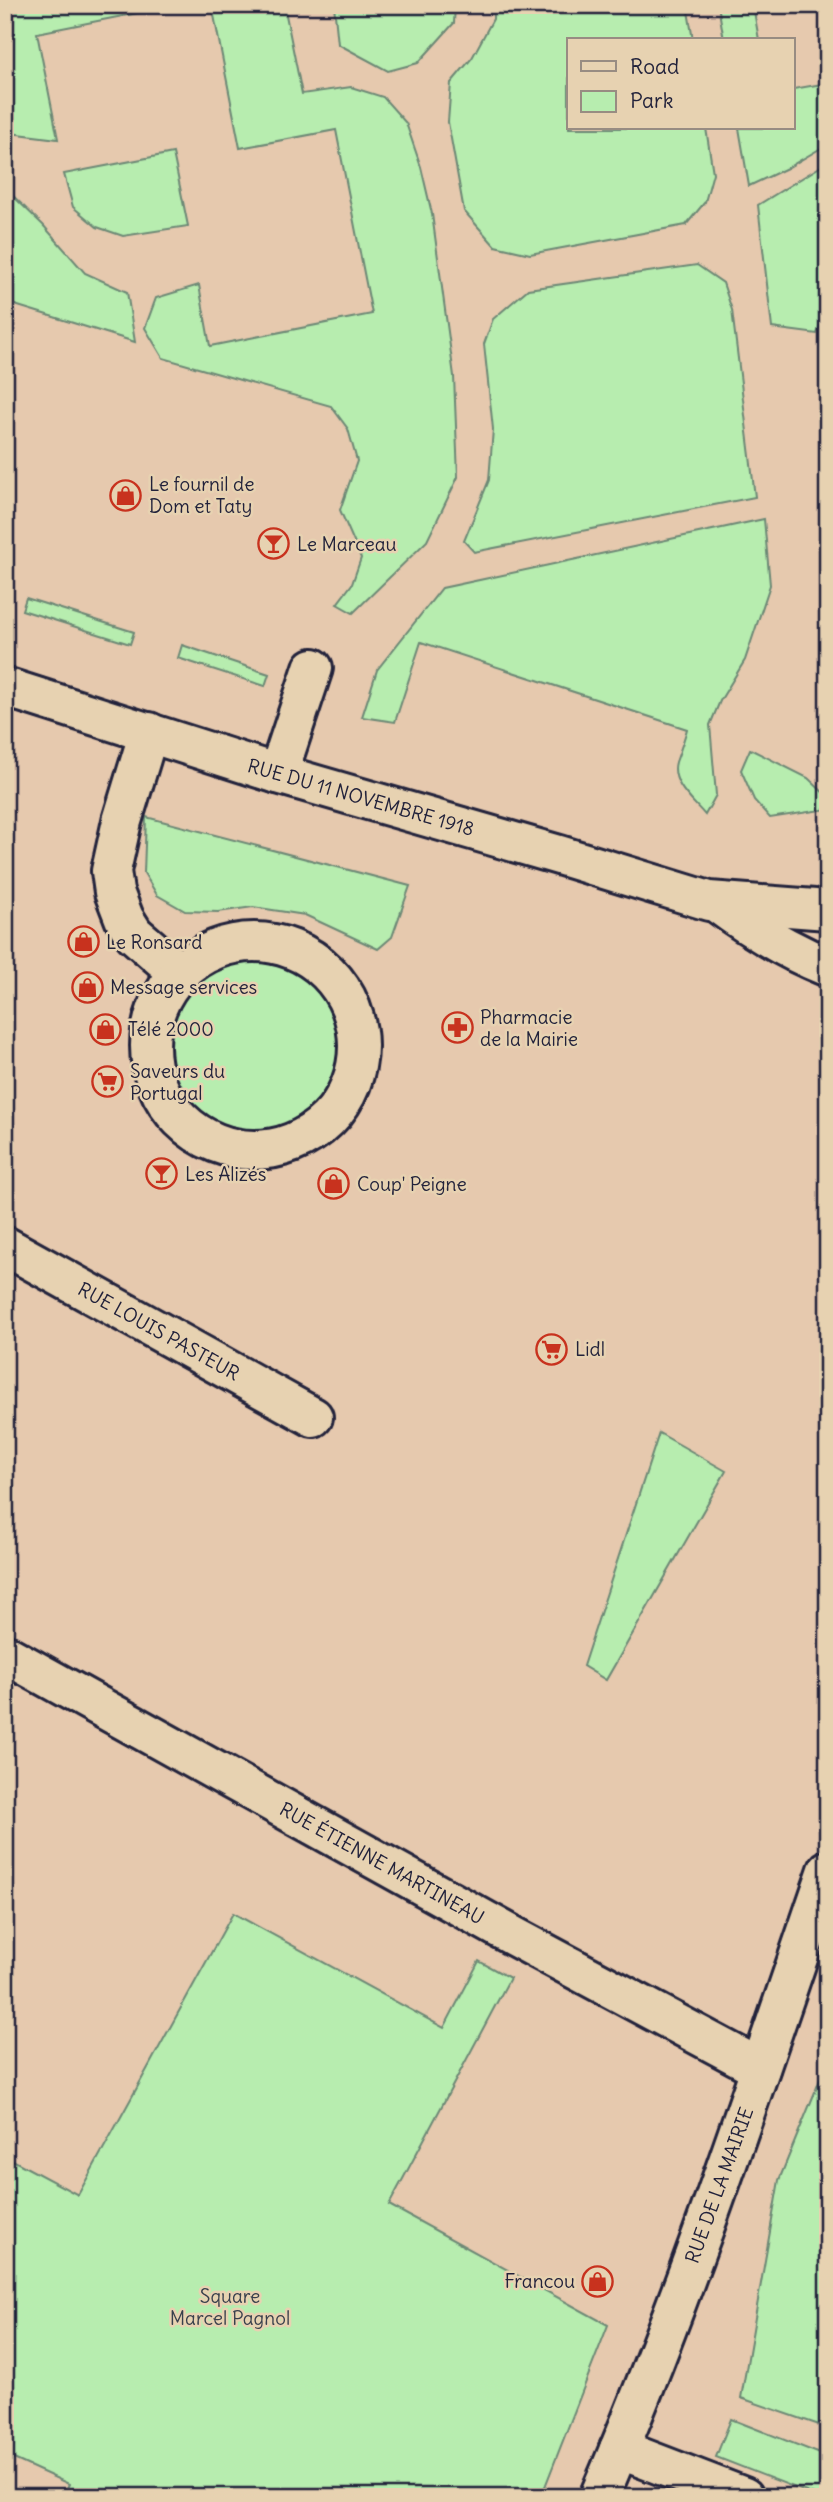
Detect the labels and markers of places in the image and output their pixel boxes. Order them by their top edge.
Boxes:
place label: Le fournil de Dom et Taty [149,472,254,518]
shop icon: Le fournil de Dom et Taty [109,478,143,512]
bar icon: Le Marceau [257,527,291,561]
place label: Le Marceau [297,532,397,556]
shop icon: Le Ronsard [66,925,100,959]
place label: Le Ronsard [106,930,202,954]
shop icon: Message services [70,970,104,1004]
place label: Message services [110,975,257,999]
place label: Pharmacie de la Mairie [480,1005,578,1051]
pharmacy icon: Pharmacie de la Mairie [440,1011,474,1045]
shop icon: Télé 2000 [88,1012,122,1046]
place label: Télé 2000 [128,1017,214,1041]
place label: Saveurs du Portugal [130,1059,225,1105]
supermarket icon: Saveurs du Portugal [90,1065,124,1099]
bar icon: Les Alizés [145,1157,179,1191]
place label: Les Alizés [185,1162,267,1186]
shop icon: Coup' Peigne [317,1167,351,1201]
place label: Coup' Peigne [357,1172,467,1196]
supermarket icon: Lidl [535,1332,569,1366]
place label: Lidl [575,1337,605,1361]
shop icon: Francou [581,2264,615,2298]
place label: Francou [504,2269,575,2293]

